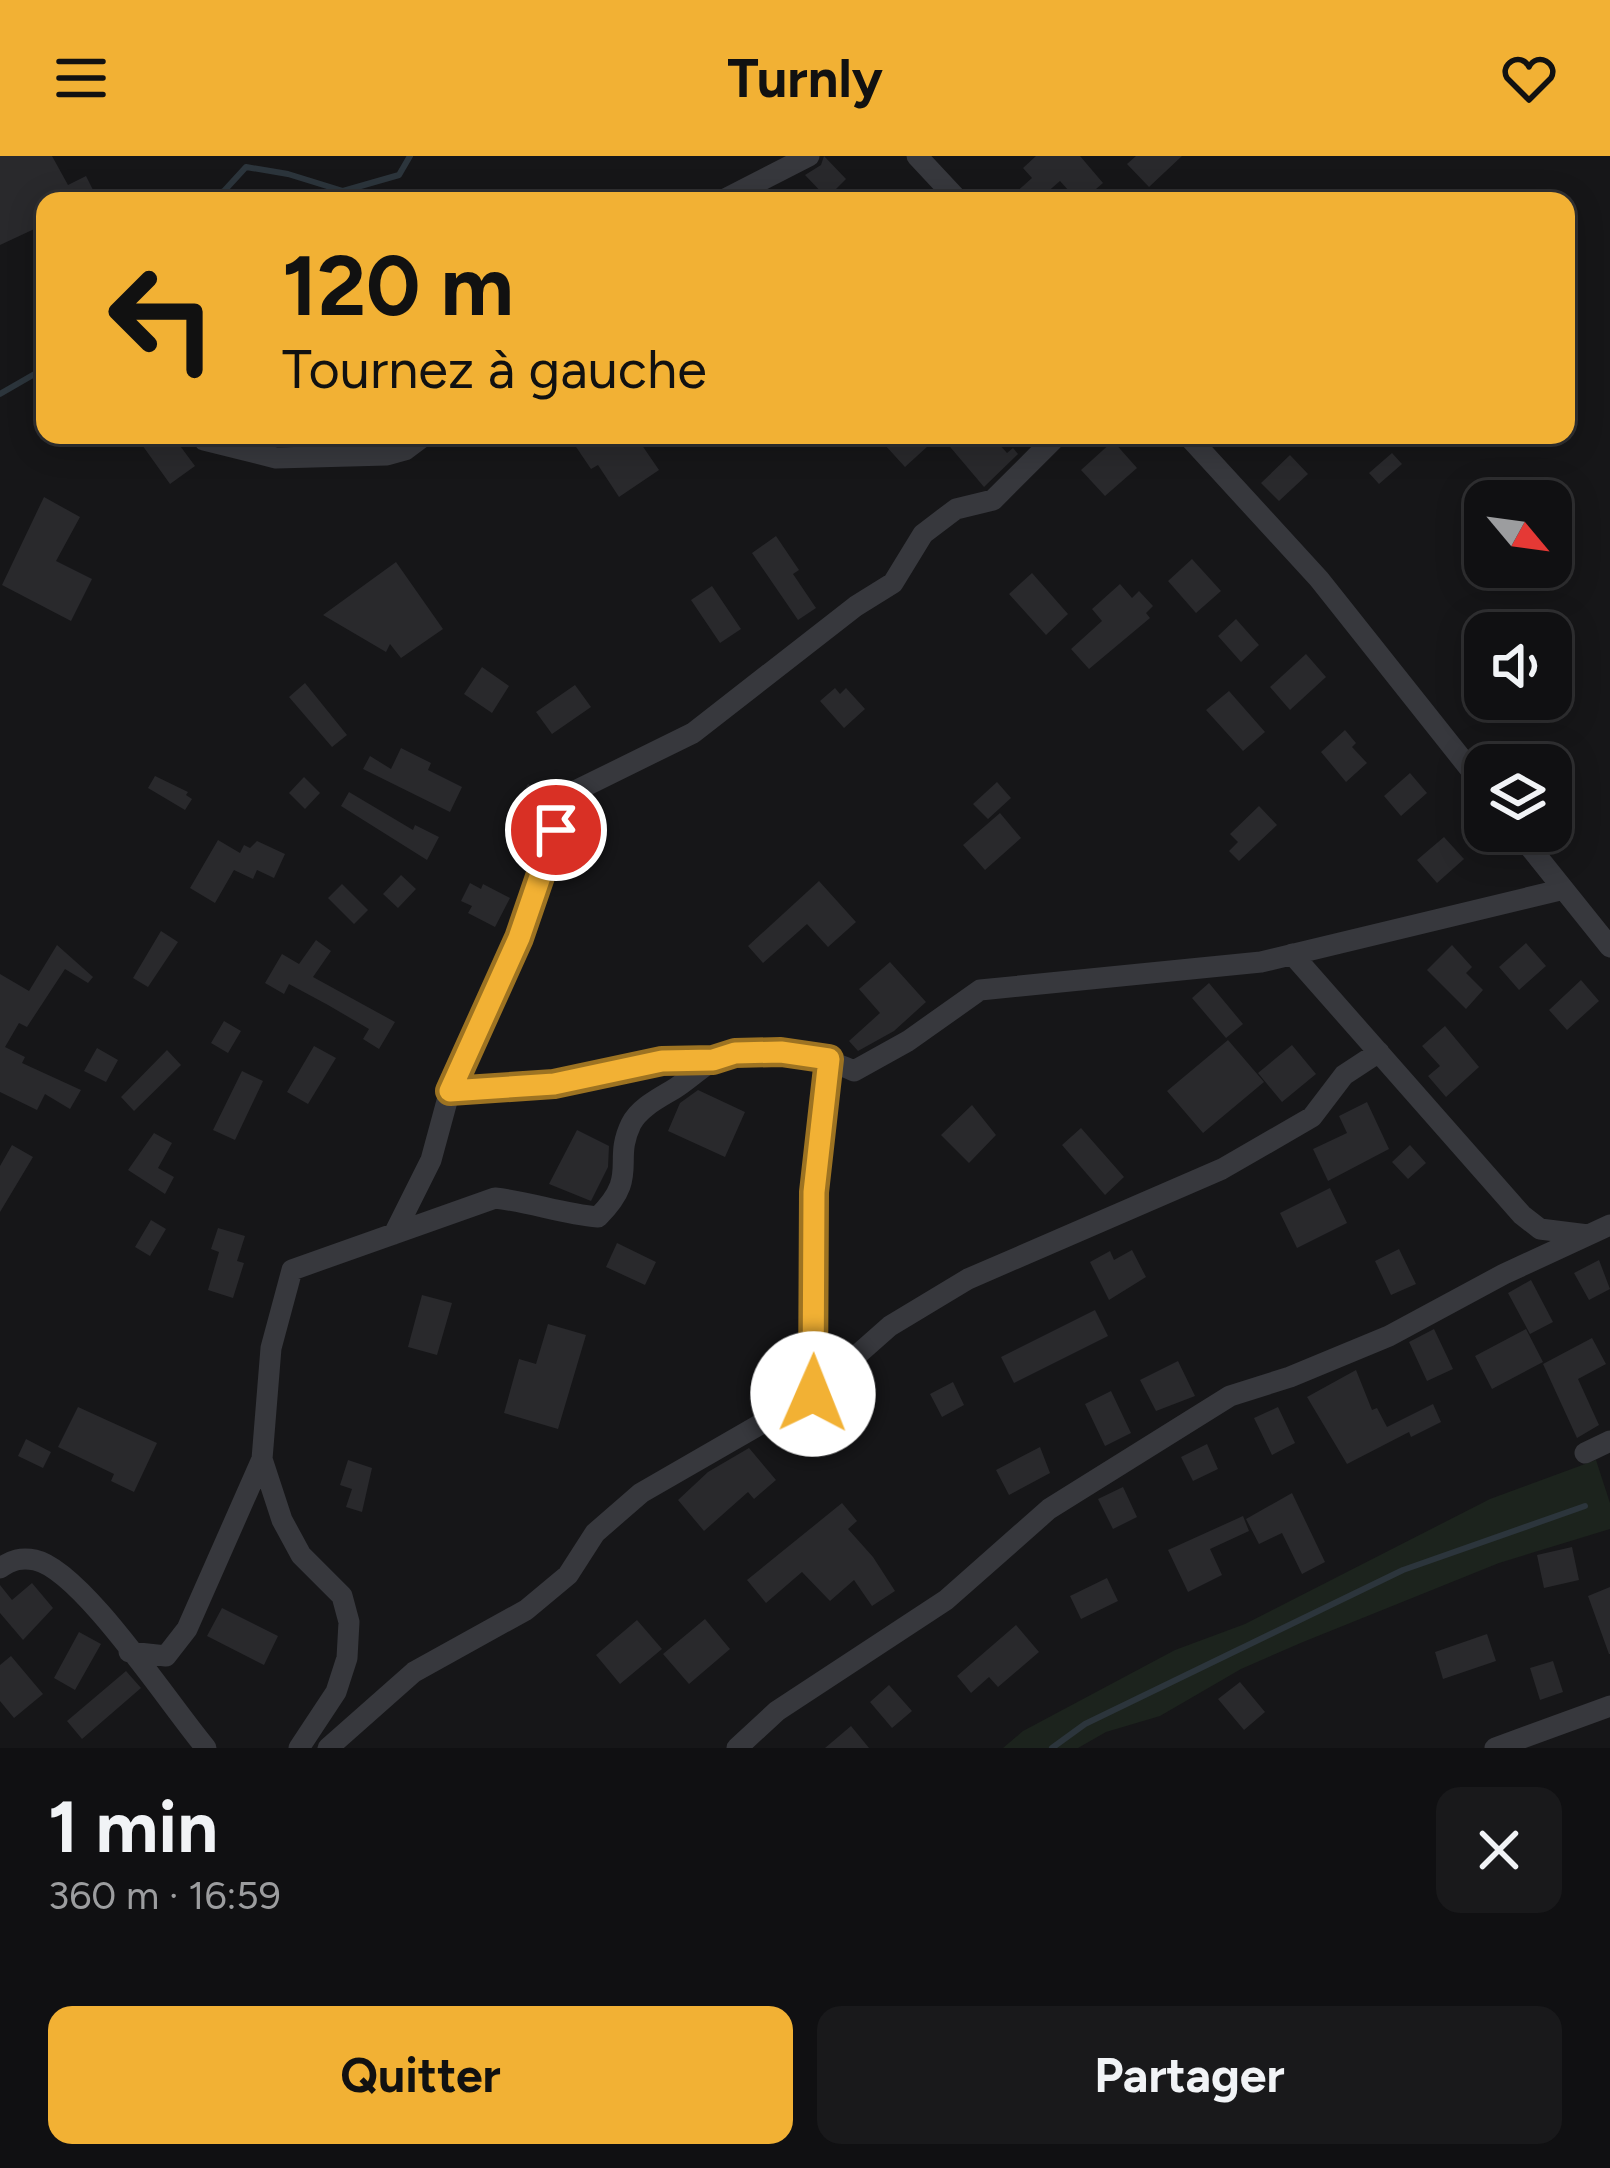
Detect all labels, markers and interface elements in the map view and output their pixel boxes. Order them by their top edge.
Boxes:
icon: menu [48,45,114,111]
icon: heart [1496,45,1562,111]
text: Turnly [727,46,883,111]
text: 120 m [282,235,514,336]
icon: left [84,240,240,396]
text: Tournez à gauche [282,337,707,402]
north arrow [1464,480,1572,588]
map controls [1464,480,1572,852]
button: sound [1464,612,1572,720]
button: layers [1464,744,1572,852]
pin [505,779,607,881]
icon: arrive [523,797,589,863]
position arrow [750,1331,876,1457]
text: 1 min [48,1784,218,1870]
button: close [1436,1787,1562,1913]
text: 360 m · 16:59 [48,1872,281,1919]
button: Quitter [48,2006,793,2144]
button: Partager [817,2006,1562,2144]

